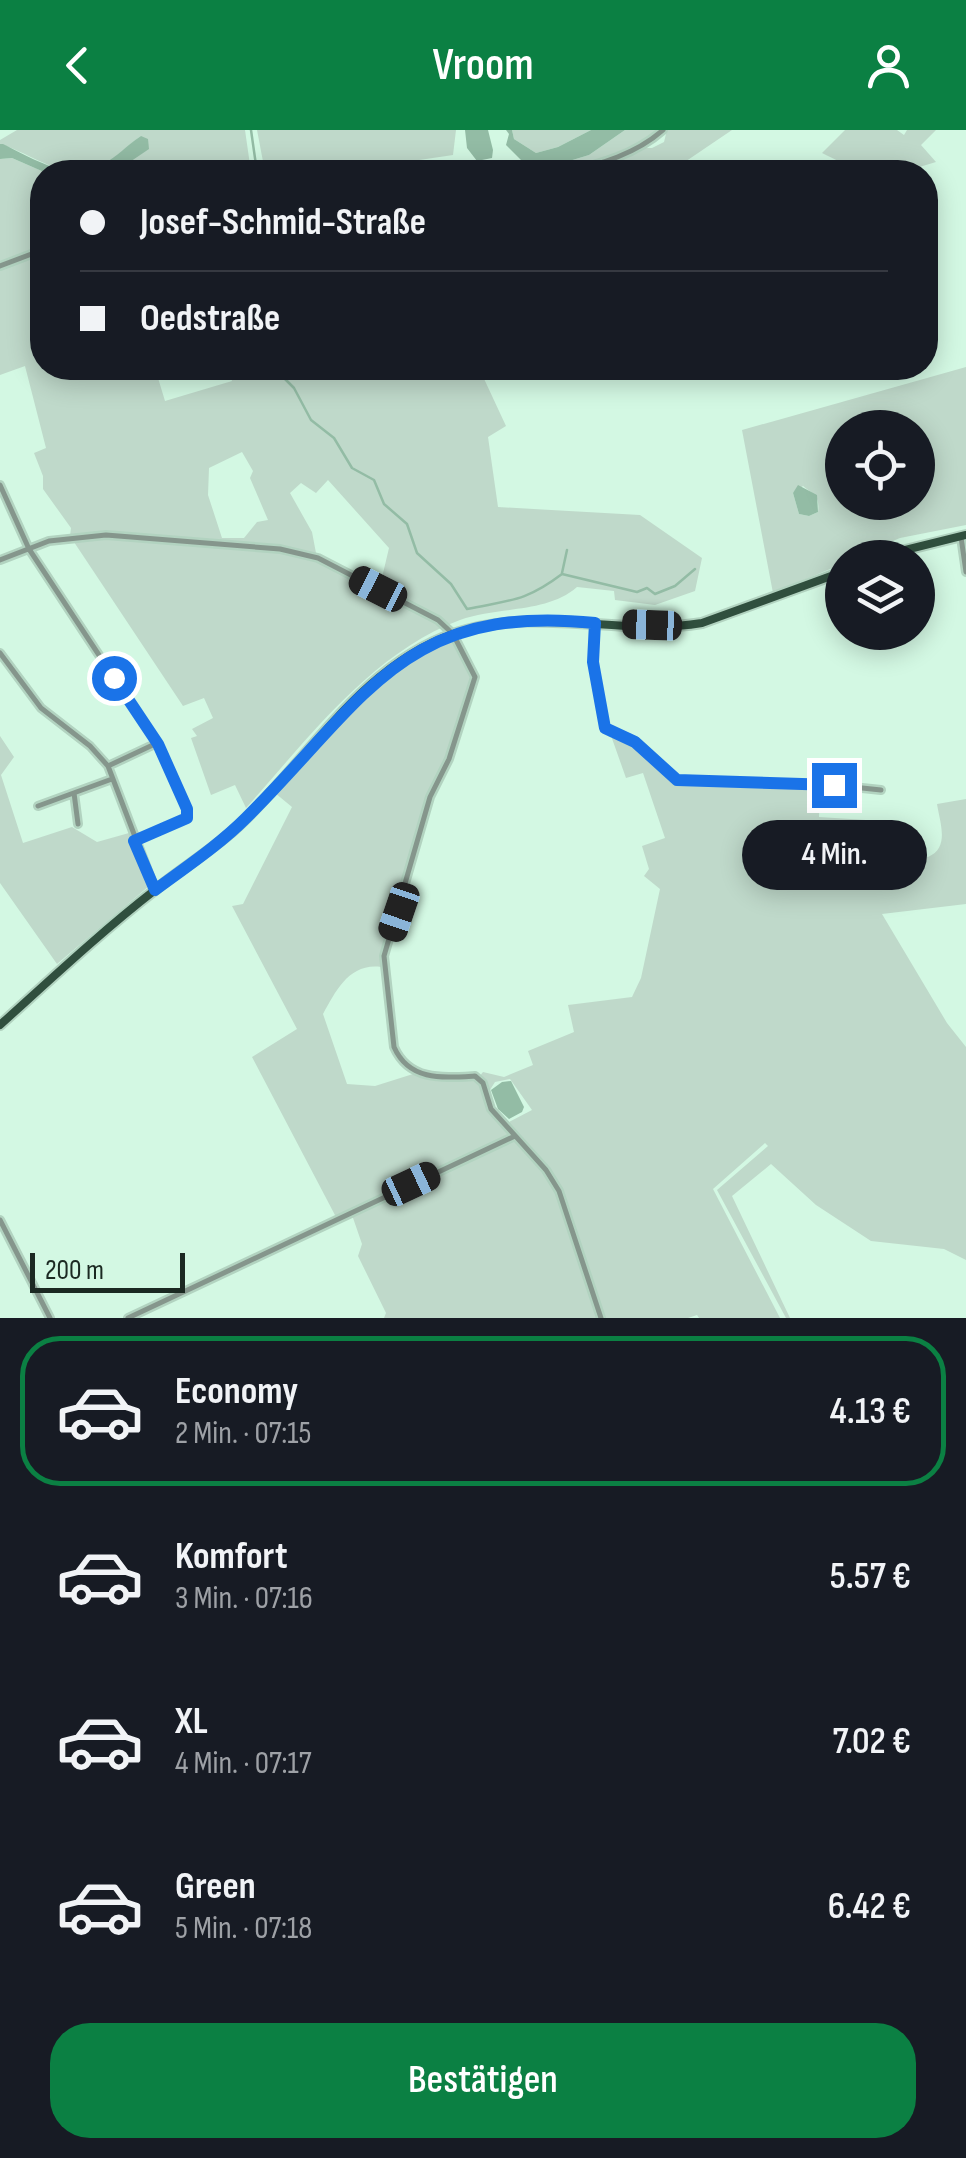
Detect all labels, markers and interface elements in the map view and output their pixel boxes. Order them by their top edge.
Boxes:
icon: back [50,38,105,93]
text: Vroom [432,38,534,93]
icon: person [861,38,916,93]
text: Josef-Schmid-Straße [140,200,426,245]
text: Oedstraße [140,296,280,341]
map controls [825,410,935,650]
button: locate [825,410,935,520]
button: layers [825,540,935,650]
car [344,562,412,616]
car [621,609,683,641]
route start [92,656,137,701]
route end [812,763,857,808]
callout: 4 Min. [742,820,926,890]
text: 4 Min. [801,835,868,874]
car [375,879,423,945]
car [377,1158,445,1210]
scale bar [30,1248,185,1292]
text: 200 m [45,1254,104,1287]
icon: car [55,1366,145,1456]
text: Economy [175,1369,298,1414]
text: 4.13 € [830,1389,911,1434]
text: 2 Min. · 07:15 [175,1414,311,1453]
icon: car [55,1531,145,1621]
text: Komfort [175,1534,287,1579]
text: 5.57 € [830,1554,911,1599]
text: 3 Min. · 07:16 [175,1579,313,1618]
icon: car [55,1696,145,1786]
text: XL [175,1699,208,1744]
text: 7.02 € [832,1719,911,1764]
text: 4 Min. · 07:17 [175,1744,311,1783]
icon: car [55,1861,145,1951]
text: Green [175,1864,256,1909]
text: 6.42 € [828,1884,911,1929]
text: 5 Min. · 07:18 [175,1909,312,1948]
button: Bestätigen [50,2023,916,2138]

